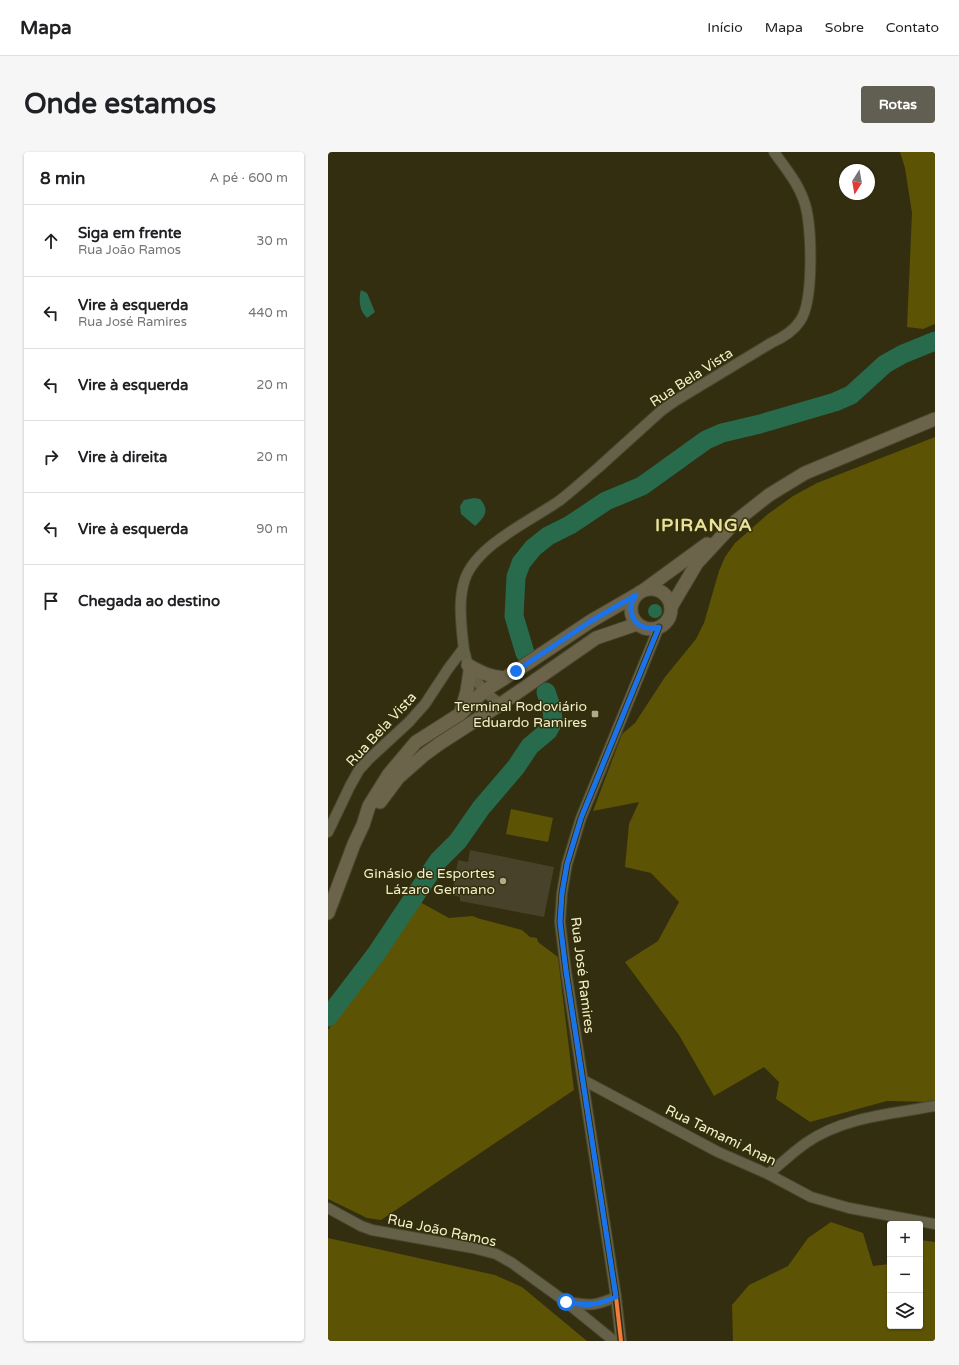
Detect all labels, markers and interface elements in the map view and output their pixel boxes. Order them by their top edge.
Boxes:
text: Mapa [20,17,72,39]
text: Início [707,19,743,36]
text: Mapa [765,19,803,36]
text: Sobre [825,19,864,36]
text: Contato [886,19,939,36]
button: Rotas [861,86,935,123]
text: Onde estamos [24,87,216,121]
north arrow [839,164,875,200]
text: 8 min [40,168,85,189]
text: A pé · 600 m [209,170,288,186]
text: Siga em frente [78,224,182,242]
icon: ahead [40,230,62,252]
text: 30 m [256,233,288,249]
text: Rua João Ramos [78,242,181,258]
text: Vire à esquerda [78,296,188,314]
icon: left [40,302,62,324]
text: 440 m [248,305,288,321]
text: Rua José Ramires [78,314,187,330]
street label: Rua Bela Vista [647,344,736,411]
icon: left [40,374,62,396]
text: Vire à esquerda [78,376,188,394]
text: 20 m [256,377,288,393]
icon: right [40,446,62,468]
text: Vire à direita [78,448,167,466]
text: 20 m [256,449,288,465]
district label: IPIRANGA [655,514,753,536]
icon: left [40,518,62,540]
text: Vire à esquerda [78,520,188,538]
text: 90 m [256,521,288,537]
icon: arrive [40,590,62,612]
text: Chegada ao destino [78,592,220,610]
route end [507,662,525,680]
street label: Rua Bela Vista [343,689,420,770]
place label: Terminal Rodoviário Eduardo Ramires [454,698,587,731]
marker: Terminal Rodoviário Eduardo Ramires [590,709,600,719]
place label: Ginásio de Esportes Lázaro Germano [364,865,495,898]
marker: Ginásio de Esportes Lázaro Germano [498,876,508,886]
street label: Rua José Ramires [567,916,598,1035]
street label: Rua Tamami Anan [663,1101,779,1170]
street label: Rua João Ramos [386,1211,498,1250]
map controls [887,1221,923,1329]
button: + [887,1221,923,1257]
button: − [887,1257,923,1293]
route start [557,1293,575,1311]
button: layers [887,1293,923,1329]

